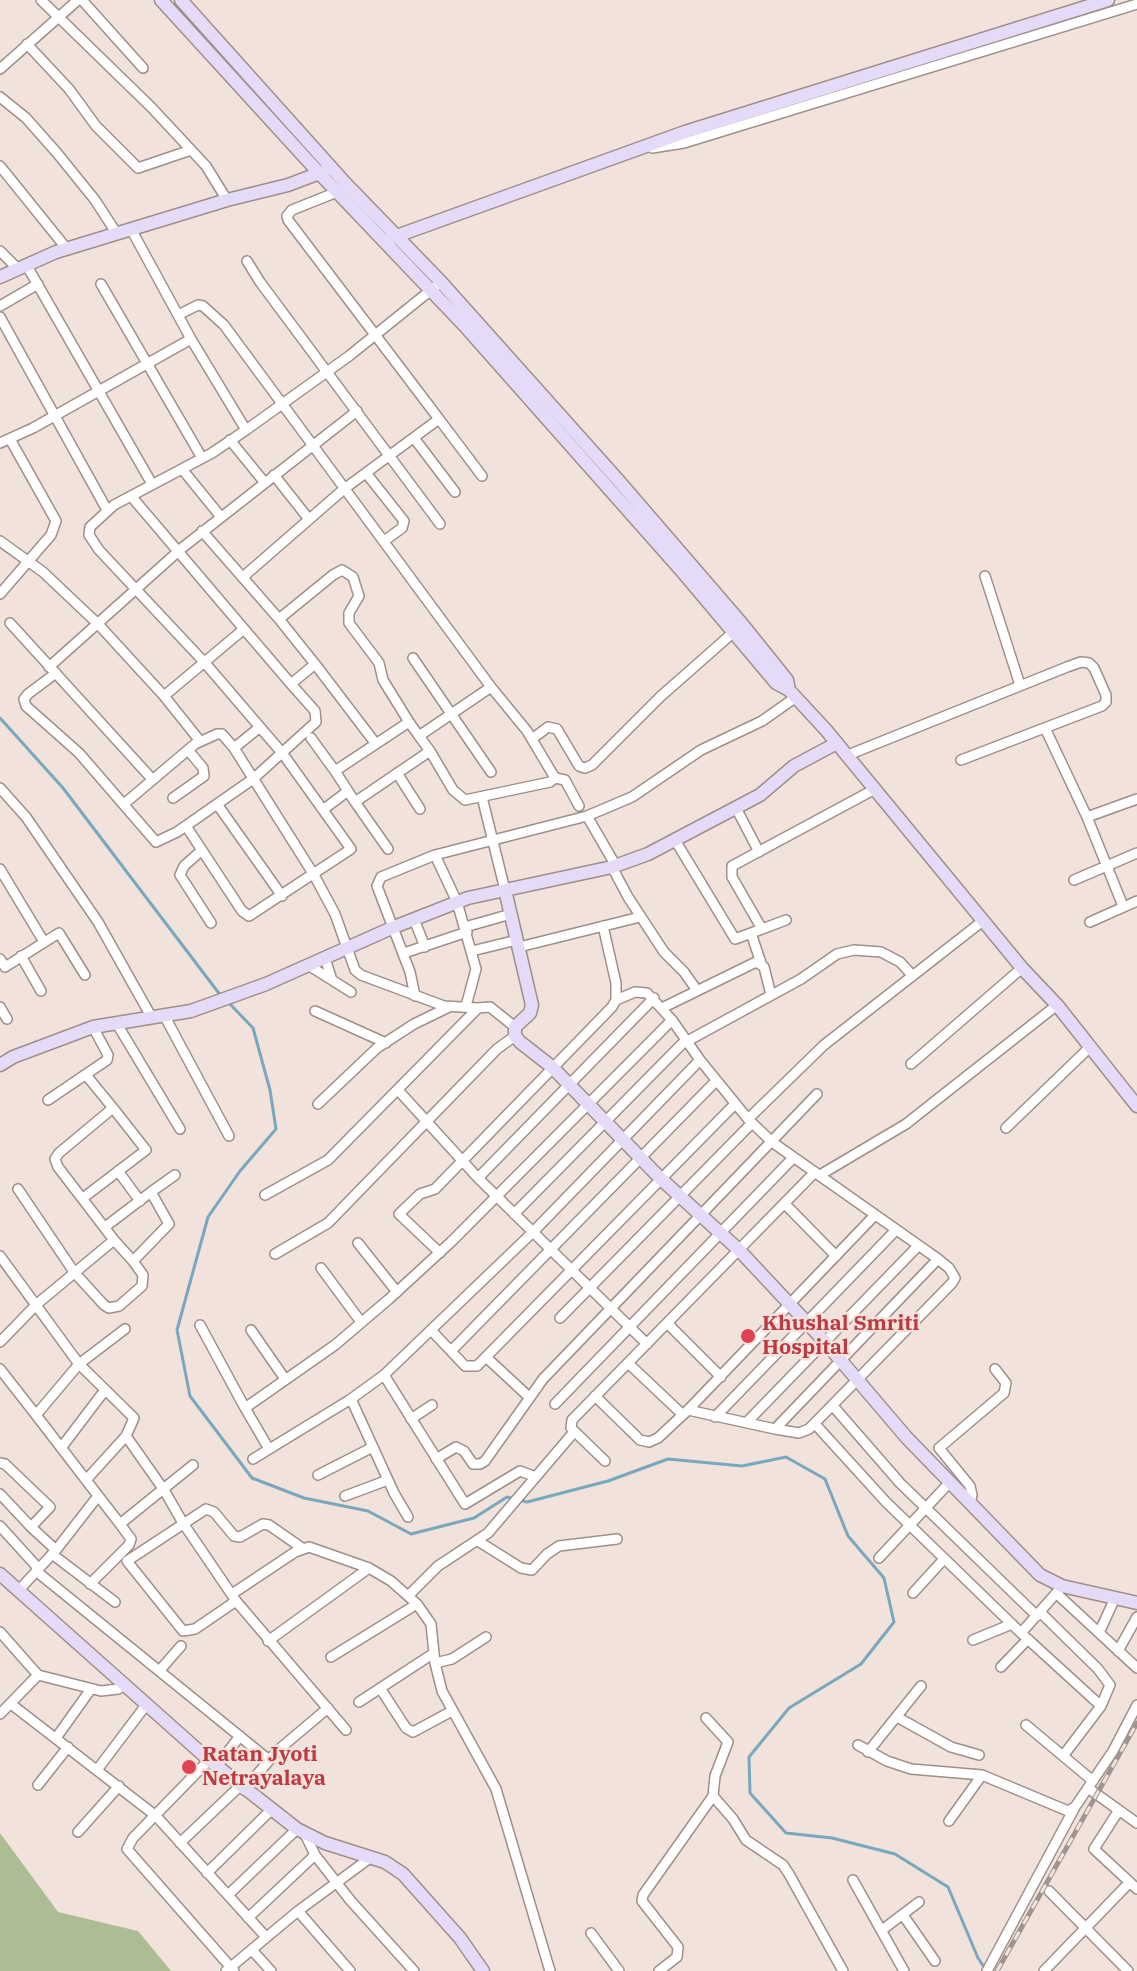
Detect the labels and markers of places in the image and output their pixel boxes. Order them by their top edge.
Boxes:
place label: Khushal Smriti Hospital [762,1311,919,1361]
marker: Khushal Smriti Hospital [739,1327,757,1345]
place label: Ratan Jyoti Netrayalaya [202,1742,326,1792]
marker: Ratan Jyoti Netrayalaya [180,1758,198,1776]

